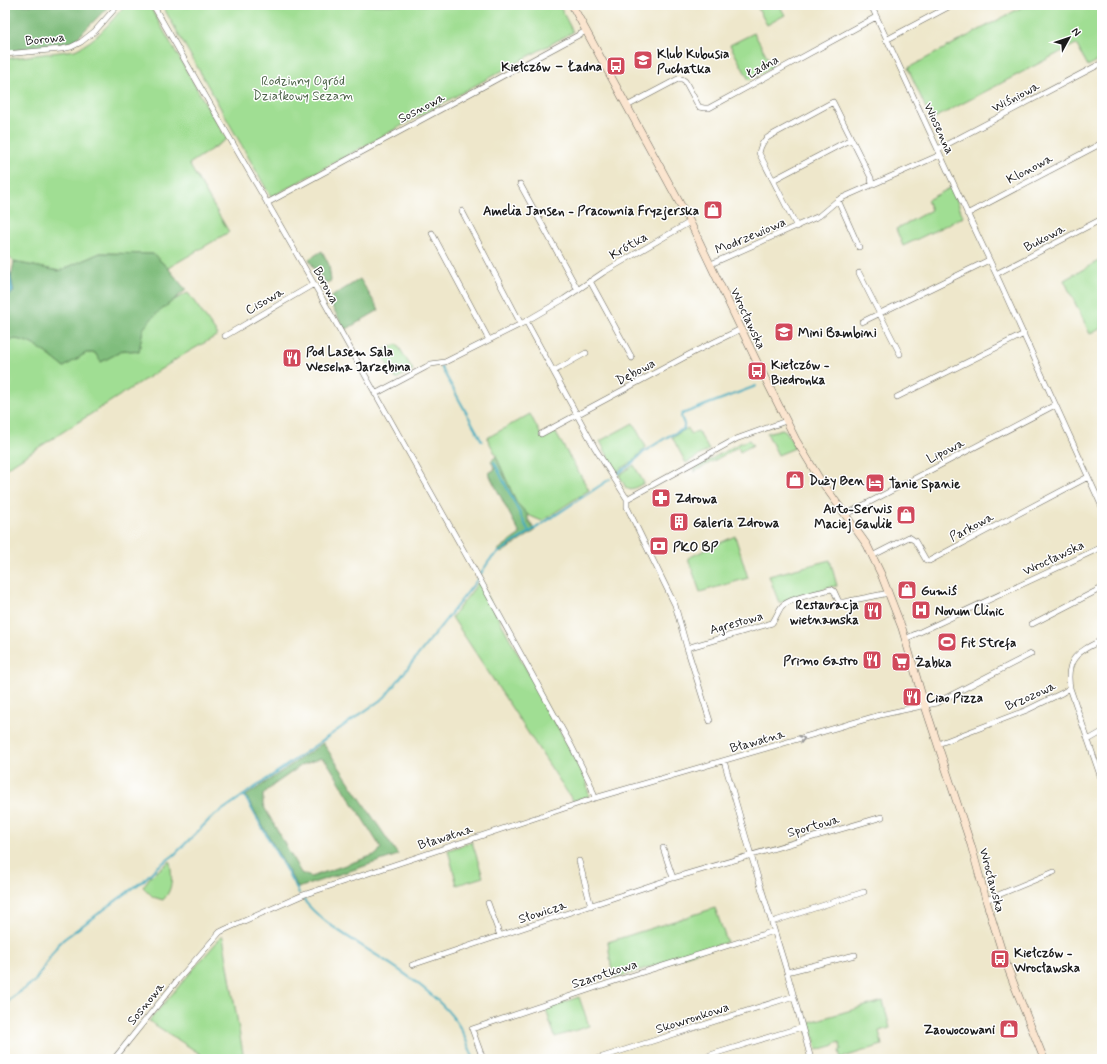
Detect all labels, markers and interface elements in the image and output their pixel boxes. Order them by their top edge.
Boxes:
north arrow [1049,18,1089,58]
text: N [1068,25,1084,40]
street label: Borowa [24,29,66,50]
place label: Klub Kubusia Puchatka [657,46,729,78]
school or university icon: Klub Kubusia Puchatka [632,49,654,71]
street label: Ładna [744,52,782,83]
bus stop icon: Kiełczów – Ładna [605,55,627,77]
place label: Kiełczów – Ładna [501,59,602,76]
park label: Rodzinny Ogród Działkowy Sezam [253,73,353,105]
street label: Wiśniowa [989,78,1043,117]
street label: Sosnowa [395,89,448,128]
street label: Wiosenna [919,100,958,157]
street label: Klonowa [1004,150,1056,189]
shop icon: Amelia Jansen - Pracownia Fryzjerska [702,199,724,221]
place label: Amelia Jansen - Pracownia Fryzjerska [483,203,699,221]
street label: Modrzewiowa [713,214,789,259]
street label: Bukowa [1021,220,1068,256]
street label: Krótka [606,228,651,264]
street label: Borowa [309,264,343,308]
street label: Cisowa [243,284,287,319]
street label: Wrocławska [726,285,769,352]
school or university icon: Mini Bambini [773,321,795,343]
place label: Mini Bambini [798,325,877,342]
place label: Pod Lasem Sala Weselna Jarzębina [305,344,411,376]
restaurant icon: Pod Lasem Sala Weselna Jarzębina [281,347,303,369]
street label: Dębowa [613,355,658,390]
place label: Kiełczów - Biedronka [771,357,830,389]
bus stop icon: Kiełczów - Biedronka [746,360,768,382]
street label: Lipowa [924,435,968,468]
shop icon: Duży Ben [784,469,806,491]
hotel icon: Tanie Spanie [864,472,886,494]
place label: Duży Ben [809,473,865,490]
place label: Tanie Spanie [889,476,960,493]
pharmacy icon: Zdrowa [650,487,672,509]
place label: Zdrowa [675,491,718,508]
place label: Auto-Serwis Maciej Gawlik [814,501,892,534]
shop icon: Auto-Serwis Maciej Gawlik [895,504,917,526]
street label: Parkowa [947,509,997,546]
building icon: Galeria Zdrowa [668,511,690,533]
place label: Galeria Zdrowa [693,515,780,532]
bank icon: PKO BP [648,535,670,557]
street label: Wrocławska [1020,537,1087,580]
place label: PKO BP [673,539,718,556]
shop icon: Gumiś [896,579,918,601]
place label: Gumiś [921,583,957,600]
place label: Restauracja wietnamska [789,597,859,629]
hospital icon: Novum Clinic [910,599,932,621]
restaurant icon: Restauracja wietnamska [862,600,884,622]
place label: Novum Clinic [935,603,1004,620]
street label: Agrestowa [708,608,765,639]
sports icon: Fit Strefa [936,631,958,653]
place label: Fit Strefa [961,635,1016,652]
restaurant icon: Primo Gastro [861,649,883,671]
supermarket icon: Żabka [890,651,912,673]
place label: Primo Gastro [783,653,859,670]
place label: Żabka [915,655,952,672]
street label: Brzozowa [1003,678,1059,715]
restaurant icon: Ciao Pizza [901,686,923,708]
place label: Ciao Pizza [926,690,983,707]
street label: Bławatna [728,725,787,757]
one-way arrow [799,735,806,743]
street label: Sportowa [786,811,841,842]
street label: Bławatna [416,821,475,854]
street label: Wrocławska [975,846,1008,915]
street label: Słowicza [516,897,569,928]
place label: Kiełczów - Wrocławska [1013,945,1080,977]
bus stop icon: Kiełczów - Wrocławska [989,948,1011,970]
street label: Szarotkowa [569,956,639,993]
street label: Sosnowa [124,979,169,1029]
street label: Skowronkowa [654,999,731,1038]
shop icon: Zaowocowani [998,1018,1020,1040]
place label: Zaowocowani [923,1022,995,1039]

